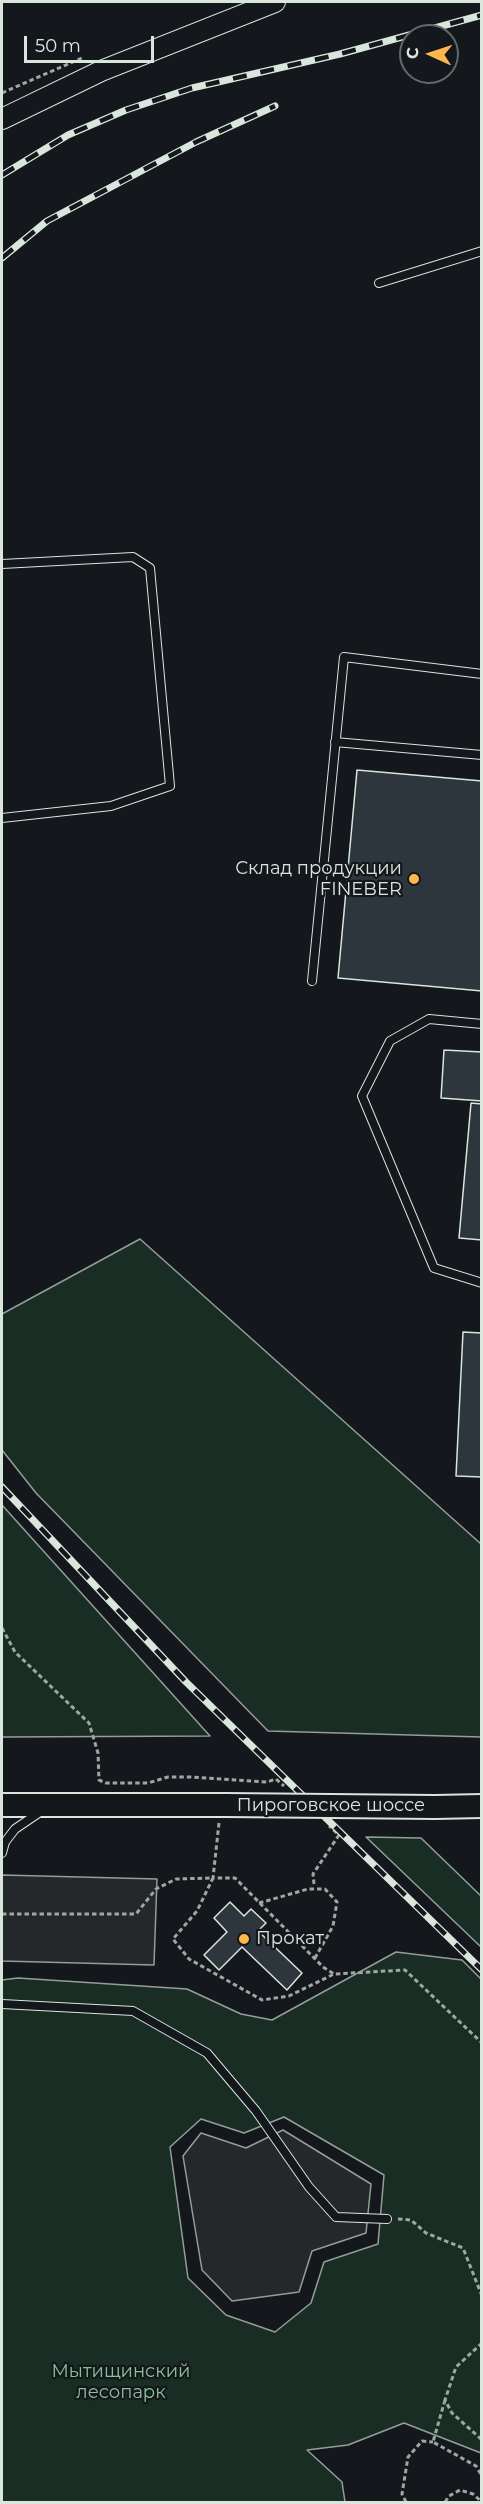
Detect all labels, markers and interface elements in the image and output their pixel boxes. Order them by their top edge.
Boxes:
scale bar [27,24,158,62]
north arrow [399,24,459,84]
text: 50 m [35,35,81,57]
text: С [403,47,422,59]
place label: Склад продукции FINEBER [235,858,402,900]
marker: Склад продукции FINEBER [407,872,421,886]
street label: Пироговское шоссе [237,1795,425,1817]
place label: Прокат [256,1928,324,1950]
marker: Прокат [237,1932,251,1946]
park label: Мытищинский лесопарк [52,2361,190,2404]

